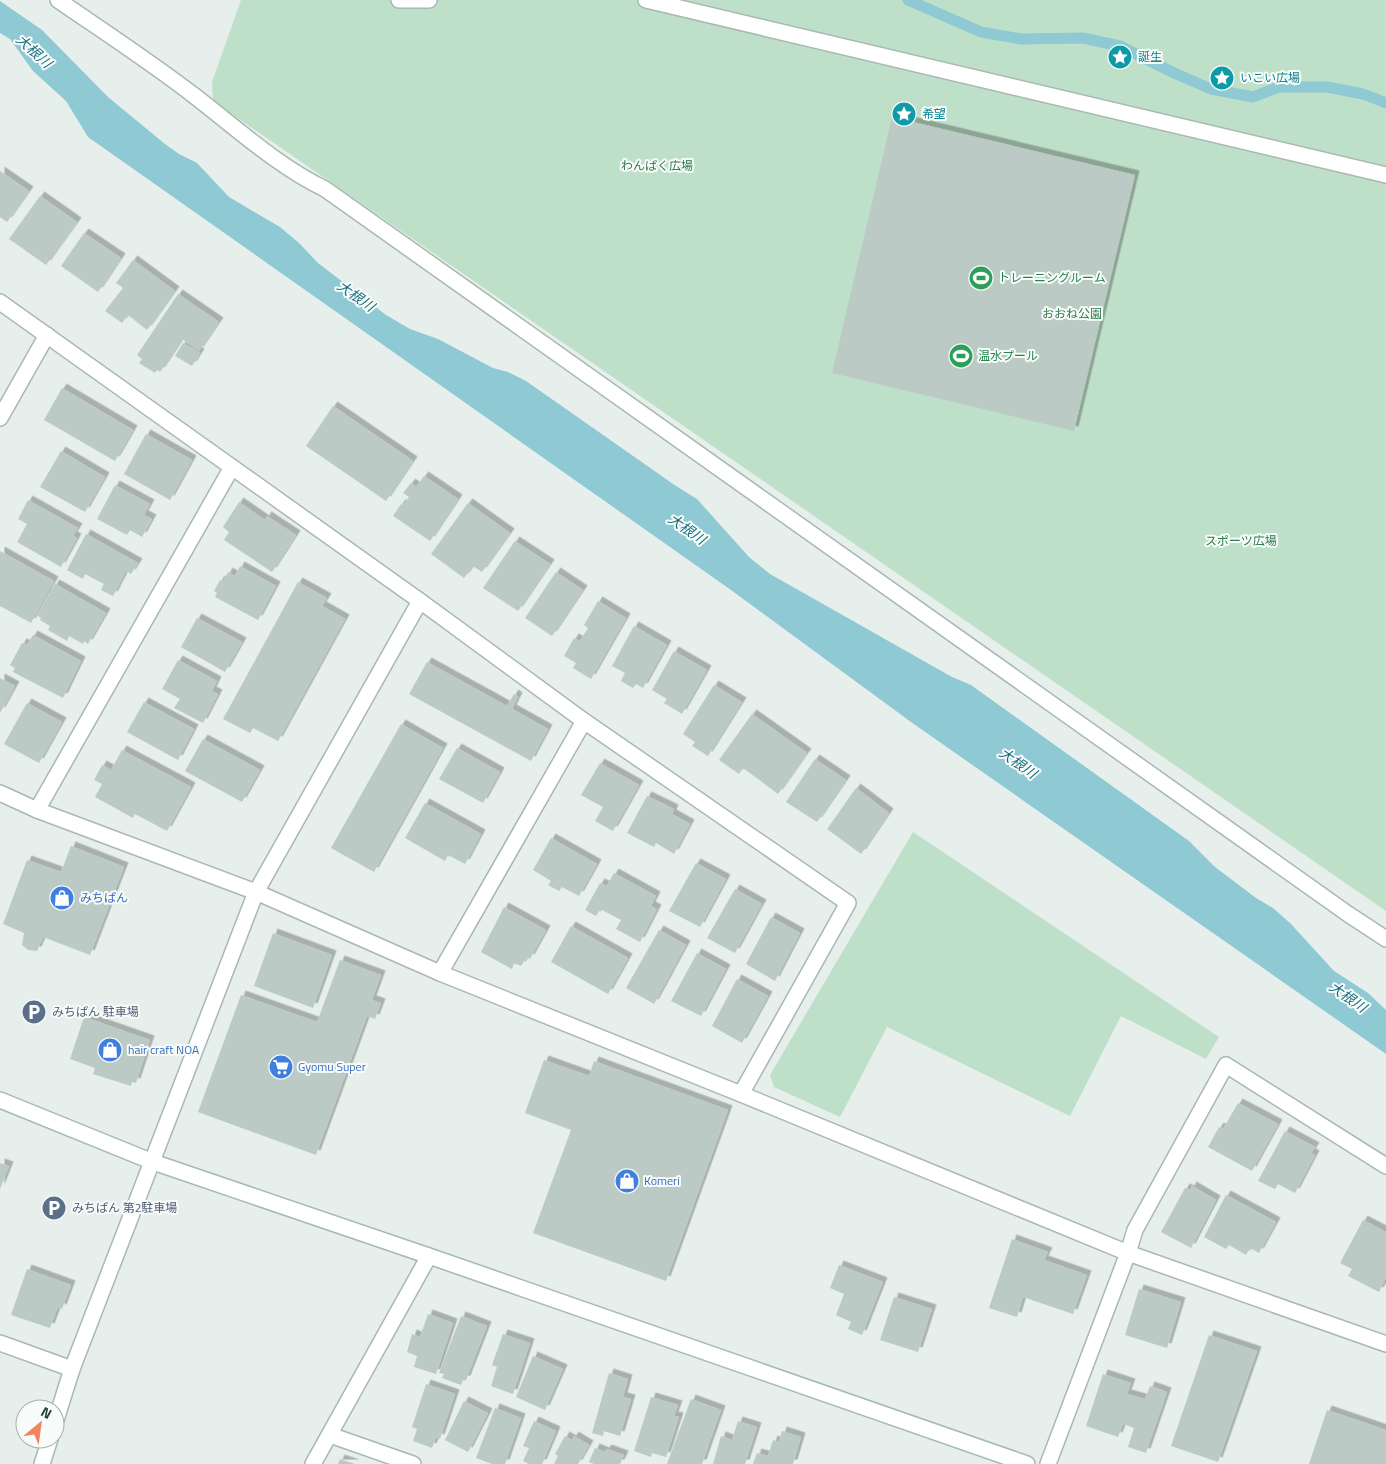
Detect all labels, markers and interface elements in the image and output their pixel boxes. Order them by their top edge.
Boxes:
water label: 大根川 [12,29,58,74]
place icon: 誕生 [1107,44,1133,70]
place label: 誕生 [1138,47,1162,66]
place icon: いこい広場 [1209,65,1235,91]
place label: いこい広場 [1240,68,1300,87]
place icon: 希望 [891,101,917,127]
place label: 希望 [922,104,946,123]
park label: わんぱく広場 [621,156,693,175]
sports icon: トレーニングルーム [968,265,994,291]
place label: トレーニングルーム [998,268,1106,287]
water label: 大根川 [333,275,381,317]
park label: おおね公園 [1042,304,1102,323]
sports icon: 温水プール [948,343,974,369]
place label: 温水プール [978,346,1038,365]
water label: 大根川 [664,508,712,550]
park label: スポーツ広場 [1205,531,1277,550]
water label: 大根川 [995,742,1043,784]
shop icon: みちぱん [49,885,75,911]
place label: みちぱん [80,888,128,907]
water label: 大根川 [1325,976,1373,1018]
parking icon: みちぱん 駐車場 [21,999,47,1025]
place label: みちぱん 駐車場 [52,1002,139,1021]
shop icon: hair craft NOA [97,1037,123,1063]
place label: hair craft NOA [128,1040,199,1059]
supermarket icon: Gyomu Super [268,1054,294,1080]
place label: Gyomu Super [298,1057,366,1076]
shop icon: Komeri [614,1168,640,1194]
place label: Komeri [644,1171,680,1190]
parking icon: みちぱん 第2駐車場 [41,1195,67,1221]
place label: みちぱん 第2駐車場 [72,1198,177,1217]
north arrow [15,1399,65,1449]
text: N [37,1401,56,1424]

